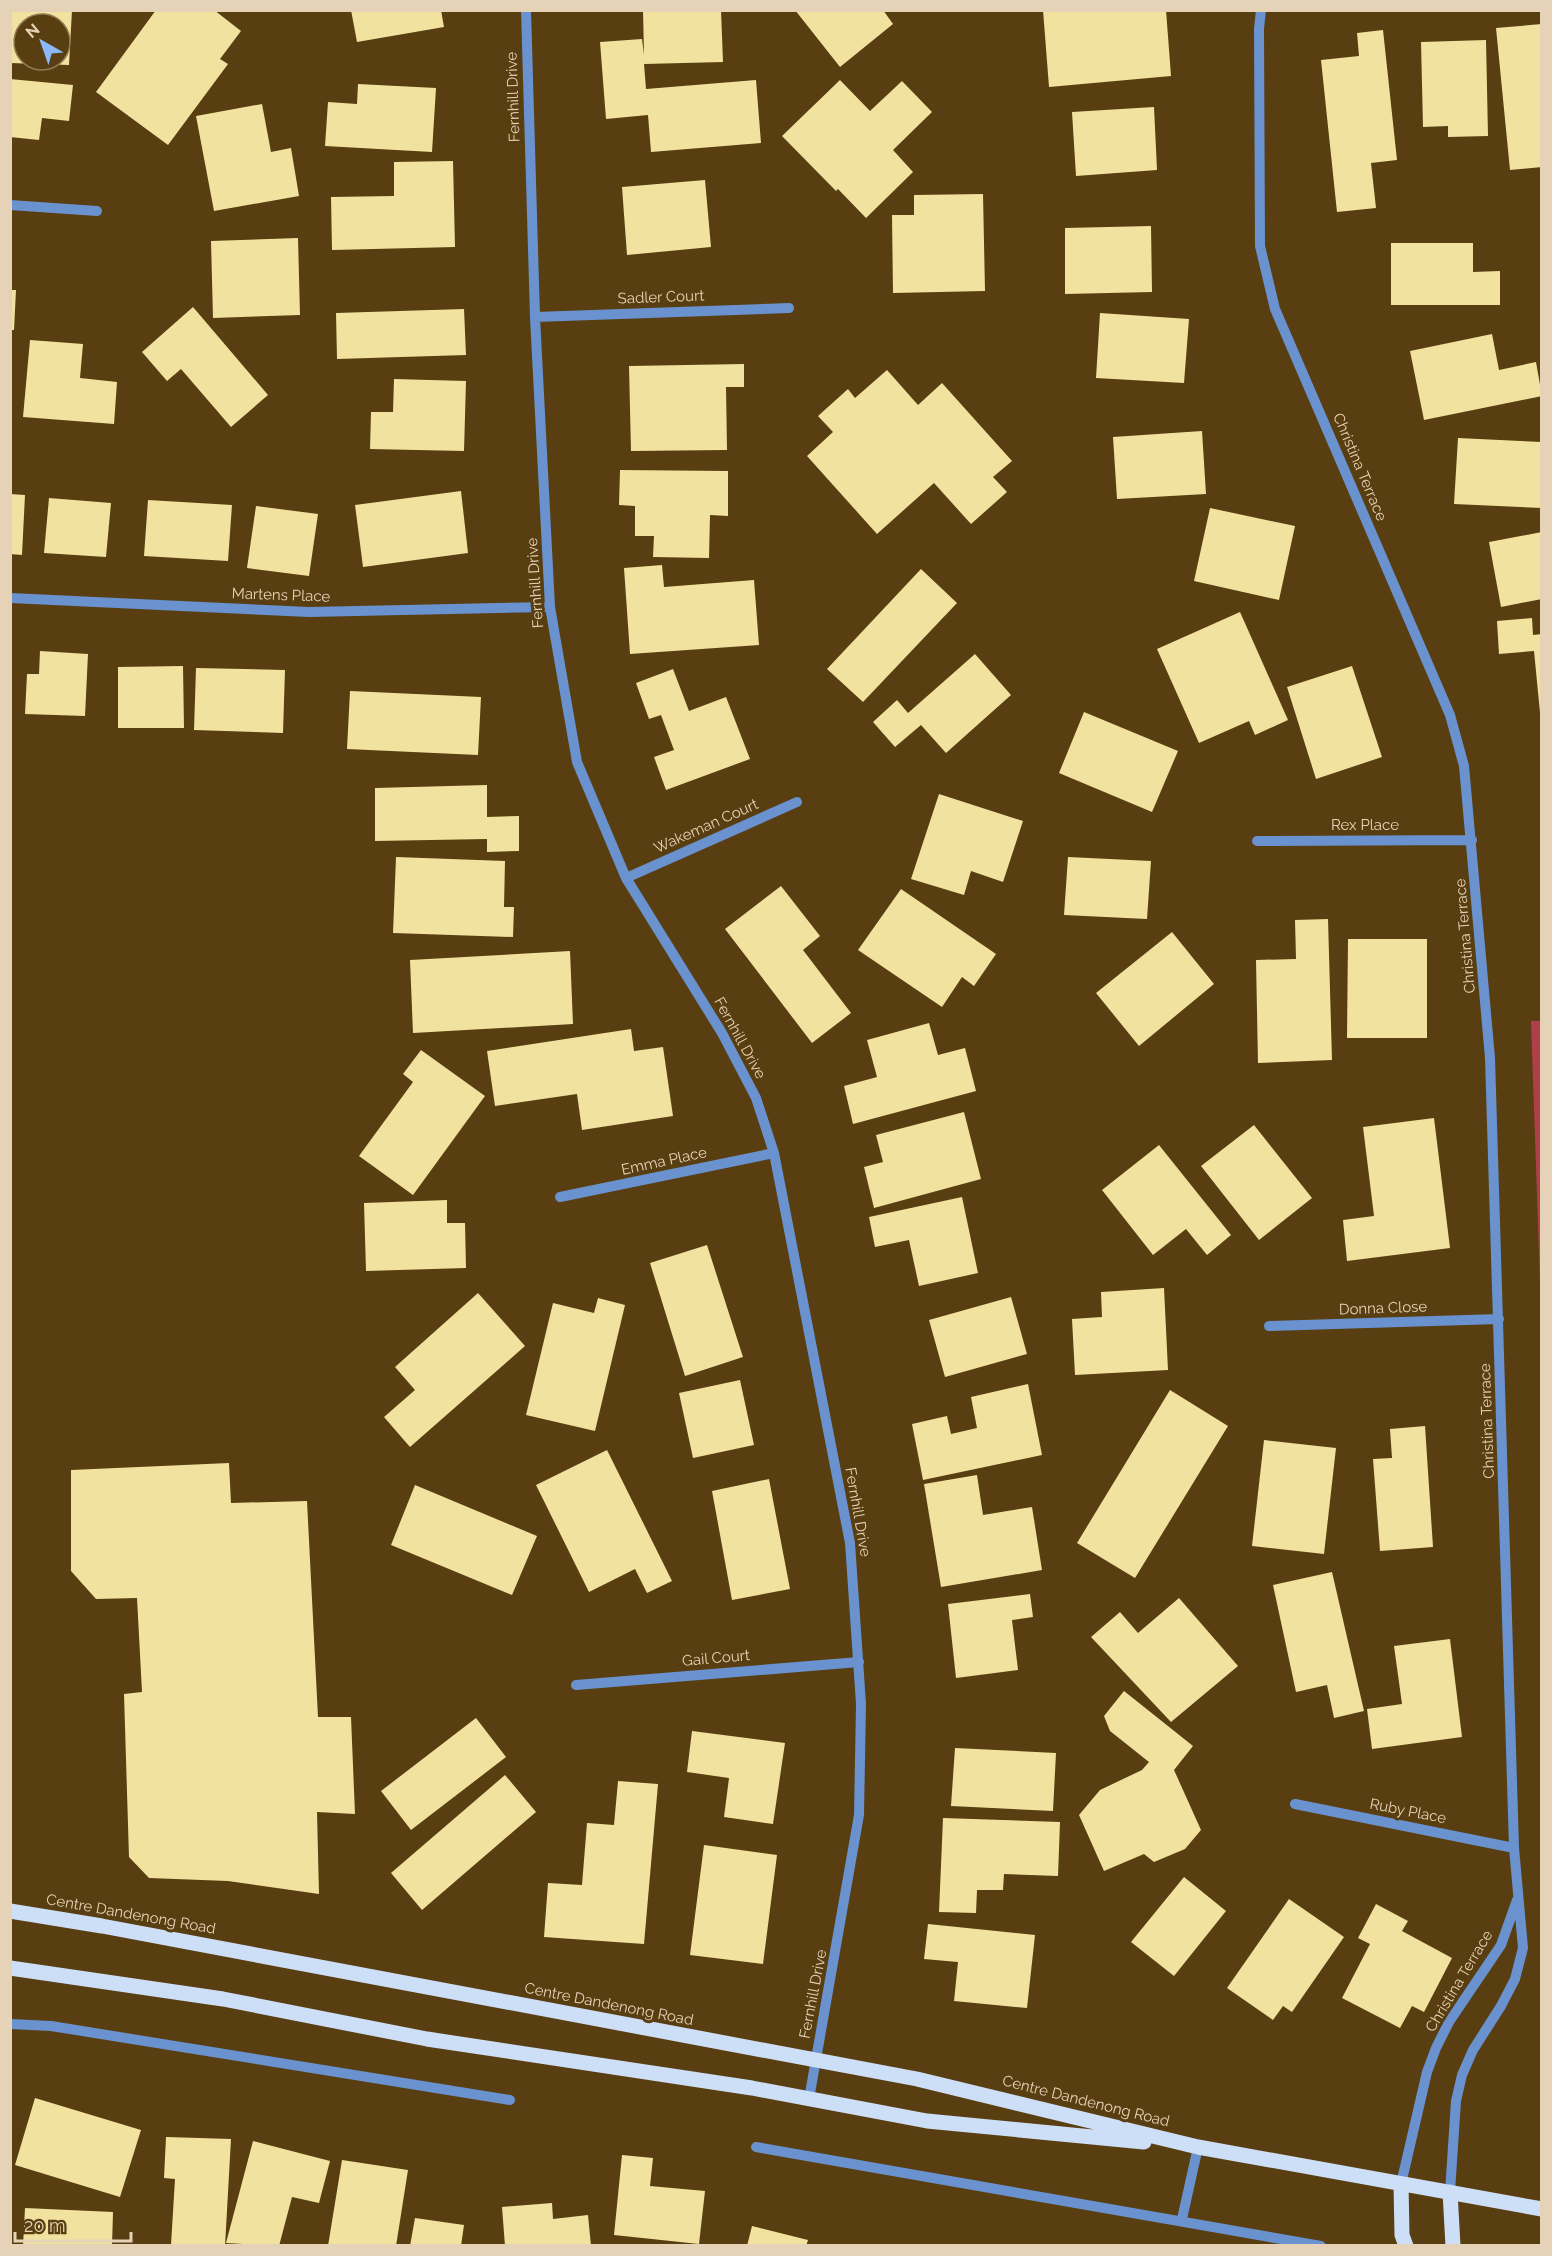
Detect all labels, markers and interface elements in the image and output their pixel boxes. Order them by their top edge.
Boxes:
north arrow [12,12,72,72]
text: N [22,20,43,42]
street label: Fernhill Drive [502,51,524,143]
street label: Sadler Court [617,286,705,308]
street label: Christina Terrace [1329,410,1391,524]
street label: Fernhill Drive [523,537,547,629]
street label: Martens Place [231,584,331,606]
street label: Wakeman Court [651,795,761,857]
street label: Rex Place [1331,816,1399,834]
street label: Christina Terrace [1451,878,1479,994]
street label: Fernhill Drive [710,994,770,1082]
street label: Emma Place [619,1143,709,1179]
street label: Donna Close [1338,1297,1428,1319]
street label: Christina Terrace [1476,1363,1498,1479]
street label: Fernhill Drive [841,1466,875,1558]
street label: Gail Court [681,1646,751,1670]
street label: Ruby Place [1368,1795,1448,1827]
street label: Centre Dandenong Road [45,1890,217,1938]
street label: Christina Terrace [1422,1927,1497,2035]
street label: Fernhill Drive [796,1948,831,2040]
street label: Centre Dandenong Road [523,1979,695,2029]
street label: Centre Dandenong Road [1001,2072,1171,2130]
scale bar [15,2205,130,2243]
text: 20 m [24,2215,66,2236]

